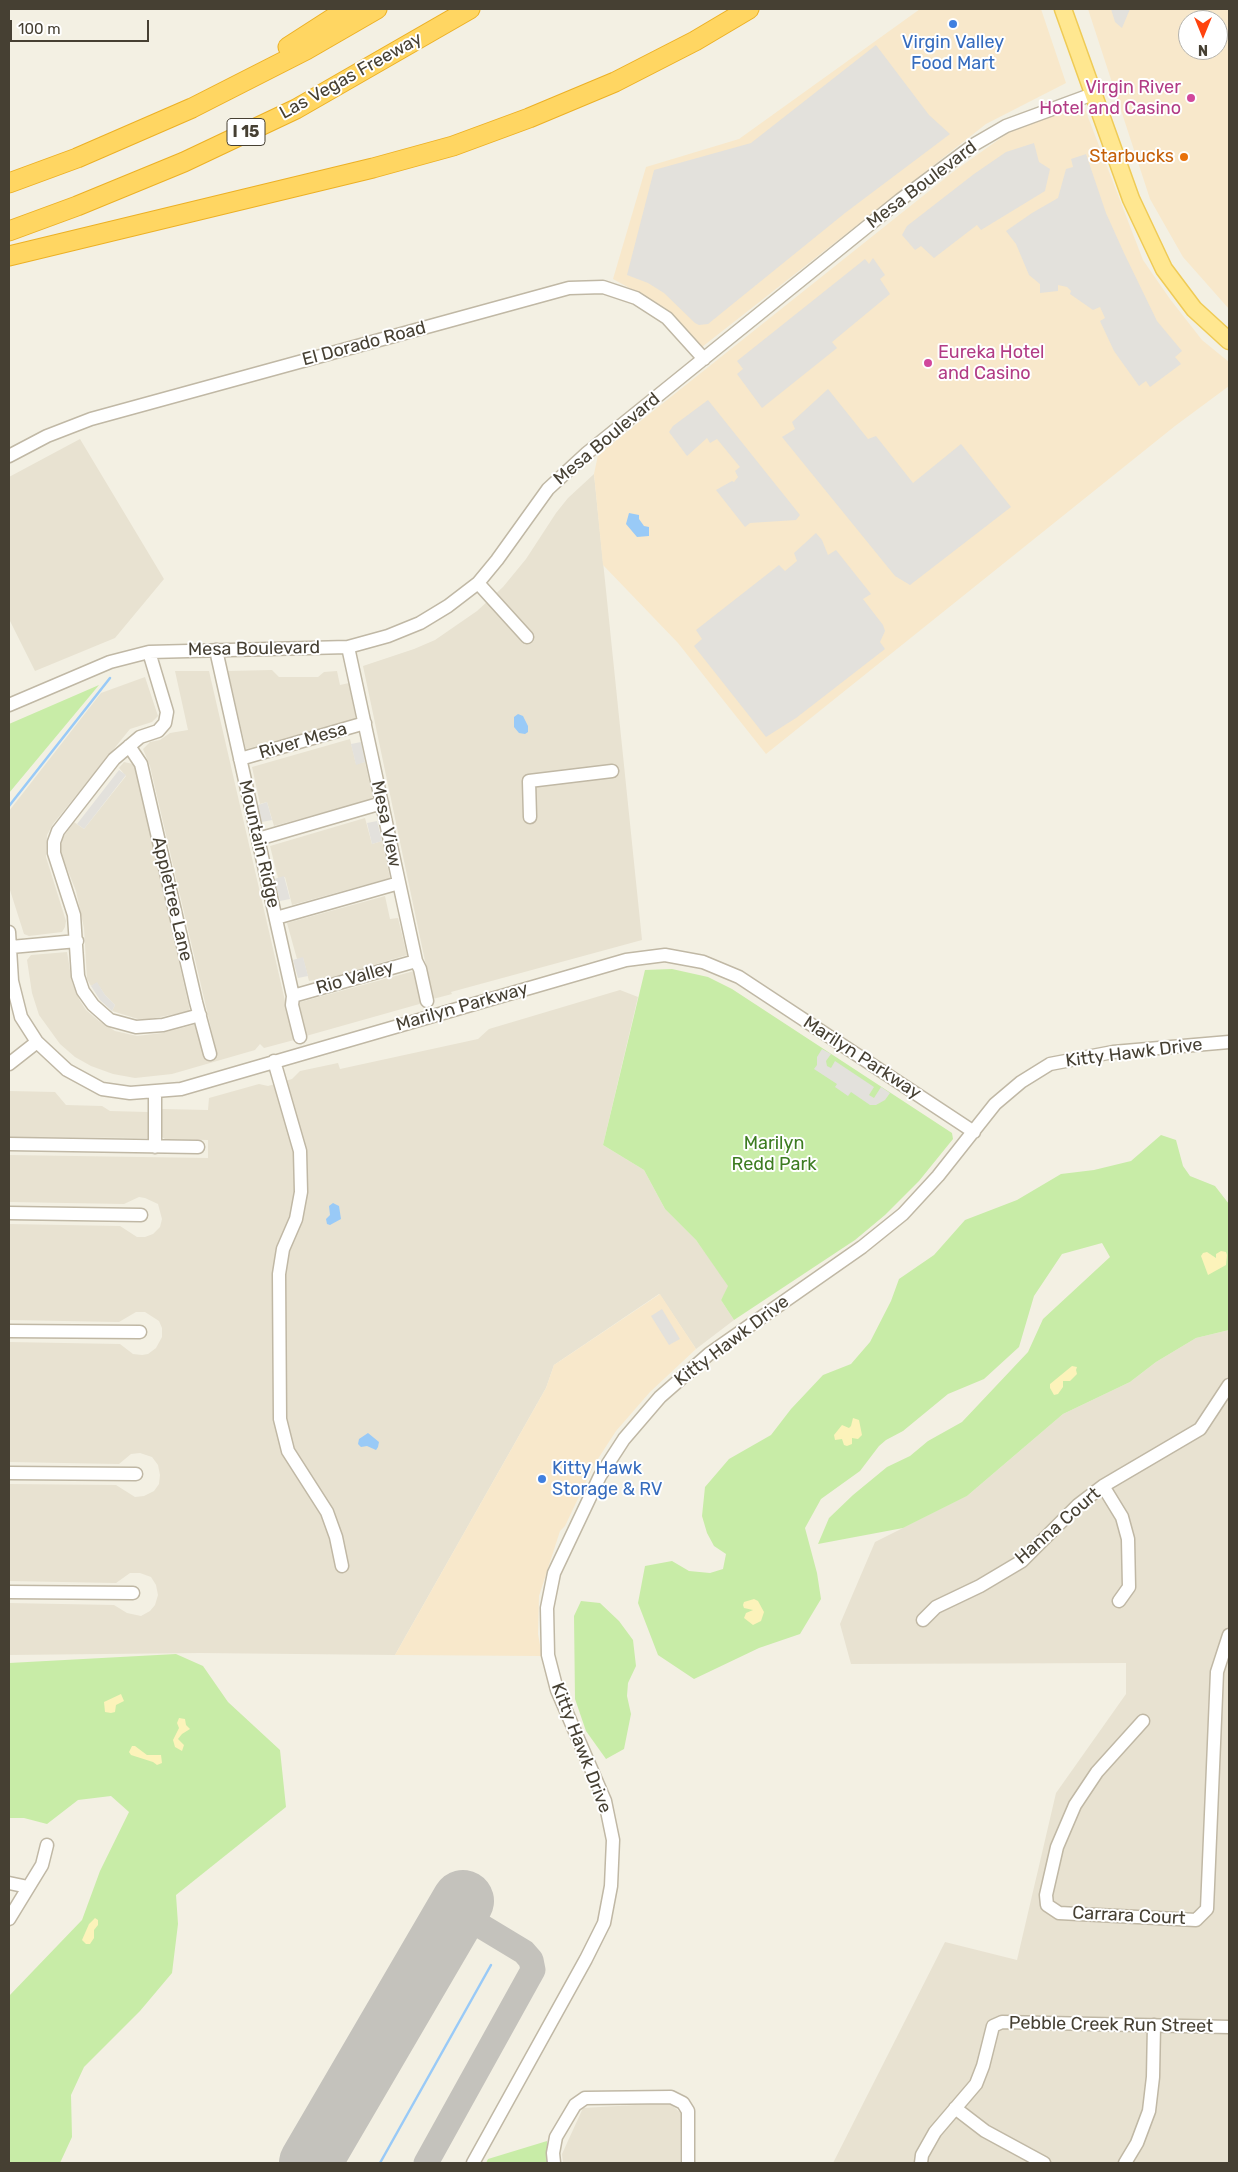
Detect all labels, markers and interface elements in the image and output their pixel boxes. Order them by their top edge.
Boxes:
scale bar [12,10,151,42]
north arrow [1178,10,1228,60]
marker: Virgin Valley Food Mart [947,18,959,30]
text: 100 m [18,20,60,38]
street label: Las Vegas Freeway [276,28,426,124]
place label: Virgin Valley Food Mart [902,32,1004,74]
text: N [1198,41,1208,58]
place label: Virgin River Hotel and Casino [1039,77,1181,120]
marker: Virgin River Hotel and Casino [1185,92,1197,104]
road number: I 15 [227,118,265,146]
street label: Mesa Boulevard [863,137,981,233]
place label: Starbucks [1089,146,1174,168]
marker: Starbucks [1178,151,1190,163]
street label: El Dorado Road [300,317,428,371]
place label: Eureka Hotel and Casino [938,342,1044,384]
marker: Eureka Hotel and Casino [922,357,934,369]
street label: Mesa Boulevard [549,388,665,490]
street label: Mesa Boulevard [188,637,320,661]
street label: River Mesa [256,718,350,764]
street label: Mountain Ridge [234,778,284,910]
street label: Mesa View [366,779,406,869]
street label: Appletree Lane [147,835,197,963]
street label: Rio Valley [314,957,396,999]
street label: Marilyn Parkway [394,978,530,1036]
street label: Marilyn Parkway [799,1012,925,1104]
street label: Kitty Hawk Drive [1064,1034,1204,1072]
park label: Marilyn Redd Park [731,1133,817,1176]
street label: Kitty Hawk Drive [670,1291,794,1391]
place label: Kitty Hawk Storage & RV [552,1458,663,1500]
marker: Kitty Hawk Storage & RV [536,1473,548,1485]
street label: Hanna Court [1011,1483,1105,1569]
street label: Kitty Hawk Drive [546,1680,616,1816]
street label: Carrara Court [1072,1902,1186,1930]
street label: Pebble Creek Run Street [1009,2012,1213,2038]

